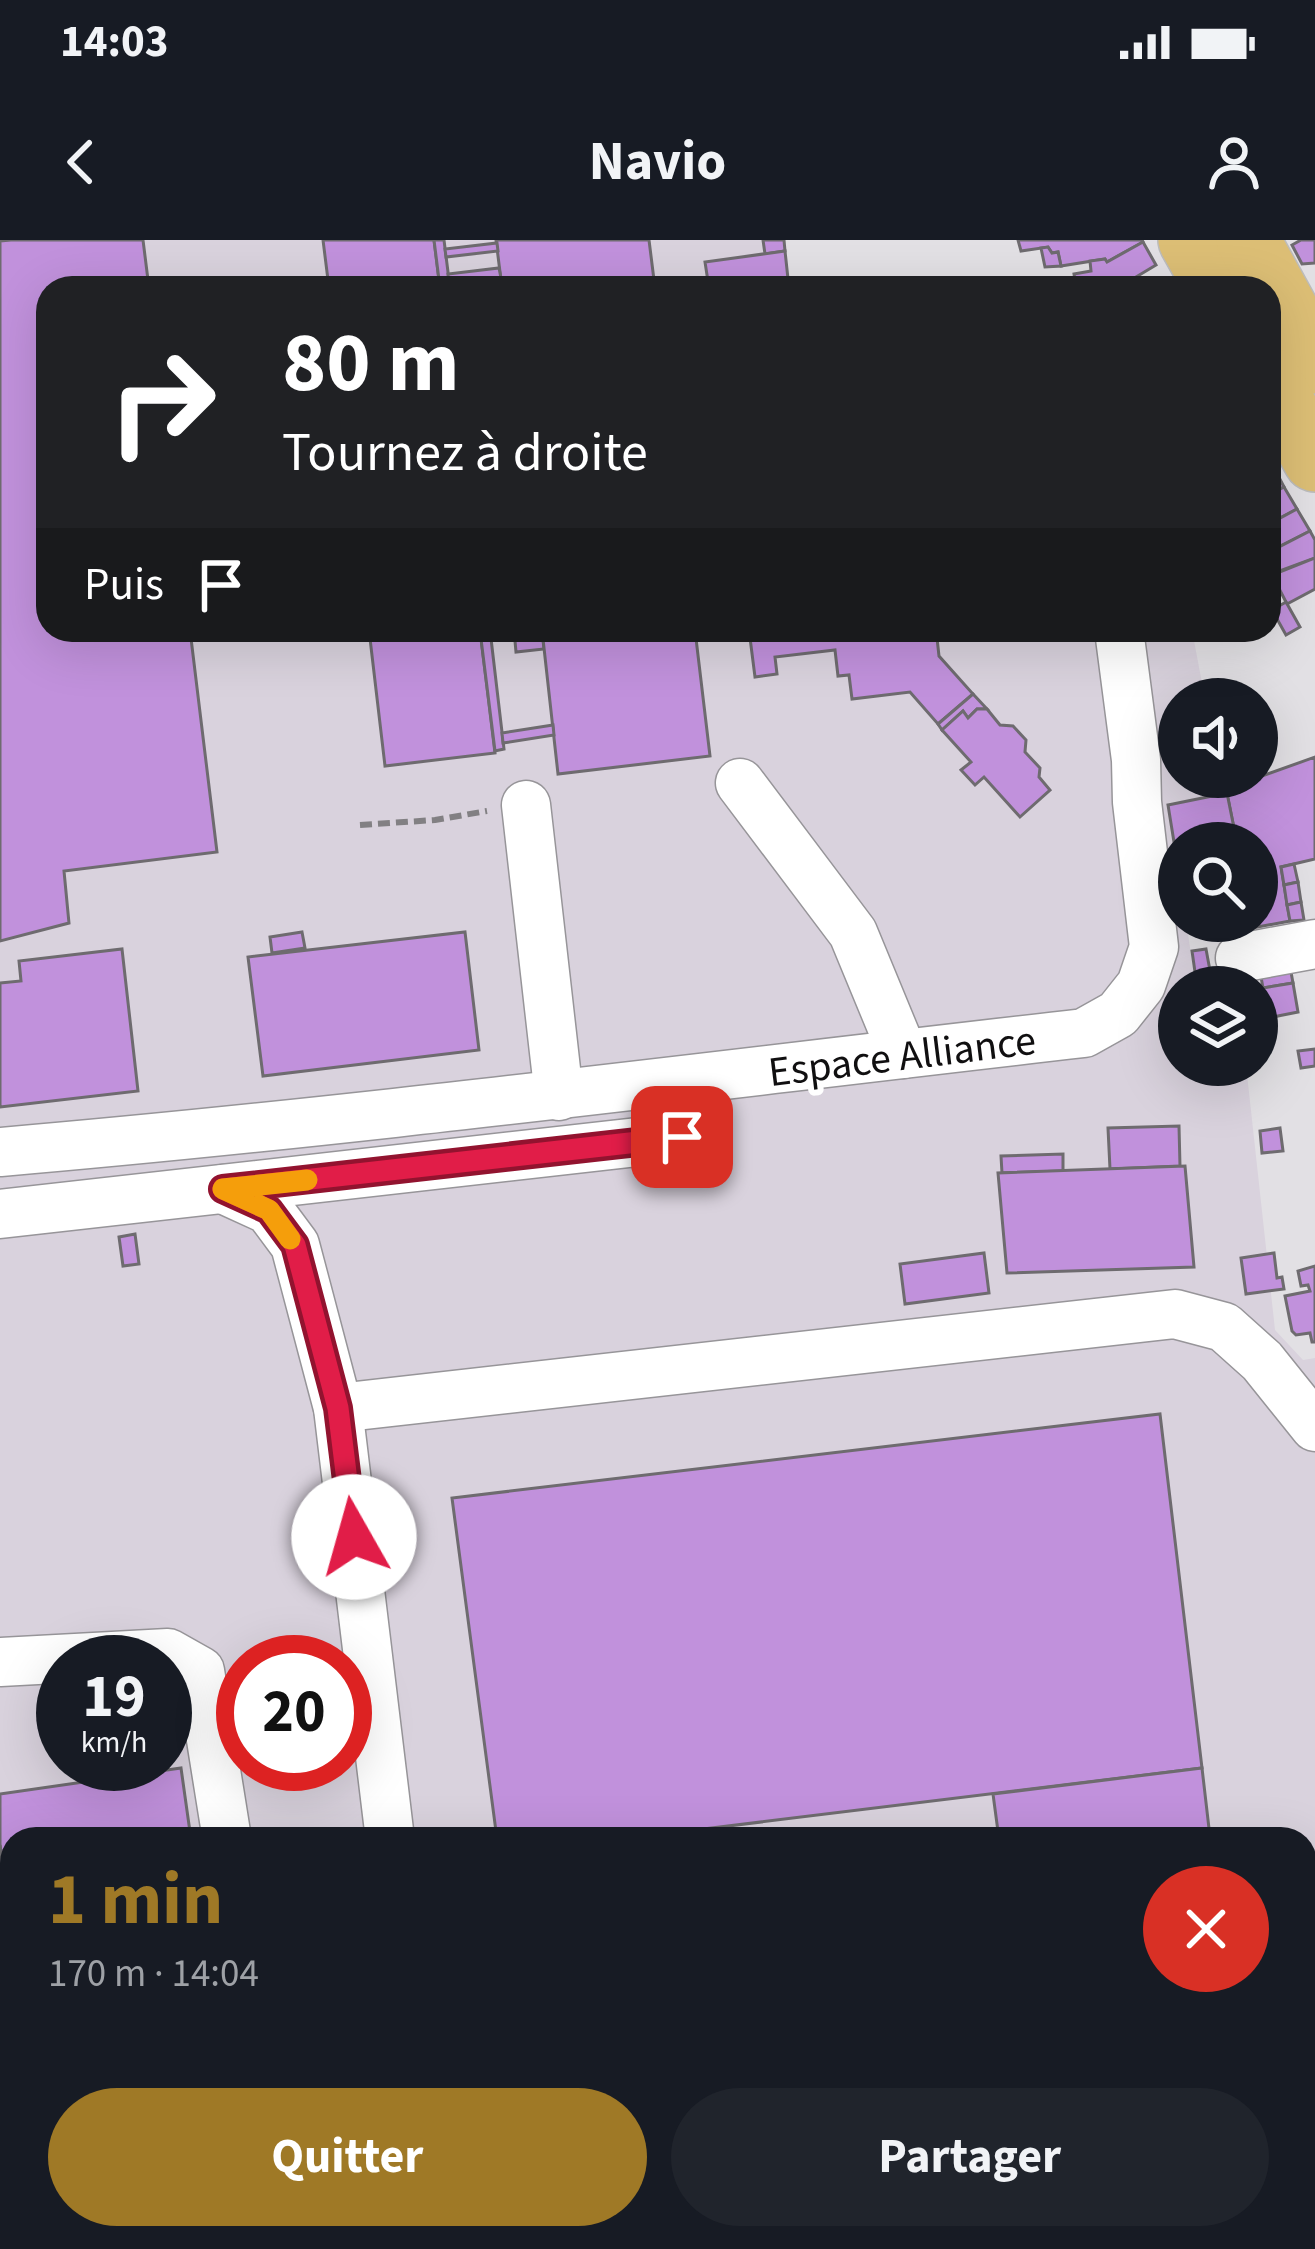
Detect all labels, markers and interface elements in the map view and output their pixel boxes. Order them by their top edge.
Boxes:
text: 14:03 [60,10,169,74]
text: Navio [589,124,726,201]
icon: back [48,129,114,195]
icon: person [1201,129,1267,195]
text: 80 m [282,304,460,424]
icon: right [84,324,240,480]
text: Tournez à droite [282,415,648,492]
icon: arrive [188,552,254,618]
text: Puis [84,553,164,617]
map controls [1158,678,1278,1086]
button: sound [1158,678,1278,798]
button: search [1158,822,1278,942]
button: layers [1158,966,1278,1086]
street label: Espace Alliance [765,1011,1039,1103]
pin [631,1086,733,1188]
icon: arrive [649,1104,715,1170]
position arrow [291,1474,417,1600]
speed limit sign: 20 [216,1635,372,1791]
text: 19 [82,1655,146,1740]
text: km/h [81,1721,147,1764]
text: 1 min [48,1849,223,1952]
button: close [1143,1866,1269,1992]
text: 170 m · 14:04 [48,1946,259,2002]
button: Quitter [48,2088,647,2226]
button: Partager [671,2088,1269,2226]

